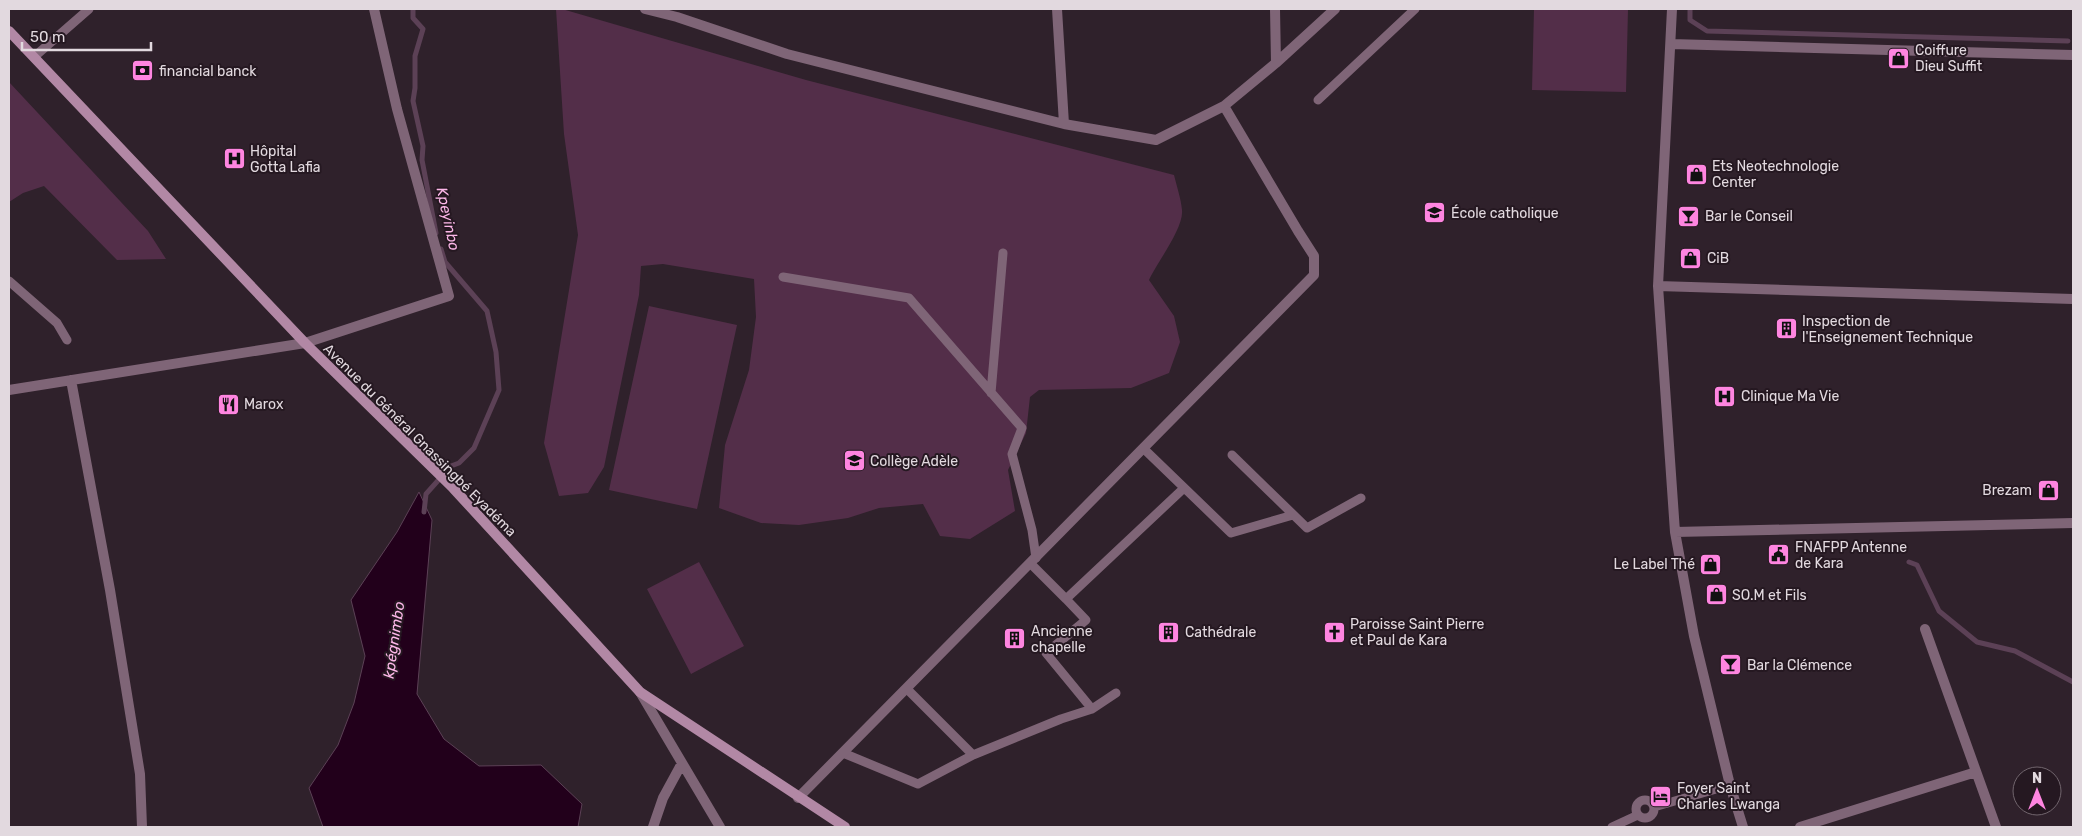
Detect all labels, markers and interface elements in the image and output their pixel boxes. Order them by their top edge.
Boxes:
scale bar [22,20,151,52]
text: 50 m [30,28,65,46]
place label: Coiffure Dieu Suffit [1915,42,1983,75]
shop icon: Coiffure Dieu Suffit [1887,46,1911,70]
bank icon: financial banck [131,59,155,83]
place label: financial banck [159,63,257,80]
place label: Hôpital Gotta Lafia [250,143,321,176]
hospital icon: Hôpital Gotta Lafia [222,147,246,171]
place label: Ets Neotechnologie Center [1712,158,1839,191]
shop icon: Ets Neotechnologie Center [1684,162,1708,186]
water label: Kpeyinbo [433,186,464,253]
school or university icon: École catholique [1423,201,1447,225]
place label: École catholique [1451,204,1559,222]
bar icon: Bar le Conseil [1677,204,1701,228]
place label: Bar le Conseil [1705,208,1793,225]
shop icon: CiB [1679,246,1703,270]
place label: CiB [1707,250,1729,267]
place label: Inspection de l'Enseignement Technique [1802,313,1973,346]
building icon: Inspection de l'Enseignement Technique [1774,317,1798,341]
street label: Avenue du Général Gnassingbé Eyadéma [320,340,520,540]
hospital icon: Clinique Ma Vie [1713,384,1737,408]
place label: Clinique Ma Vie [1741,388,1839,405]
restaurant icon: Marox [216,392,240,416]
place label: Marox [244,396,284,413]
school or university icon: Collège Adèle [842,449,866,473]
place label: Collège Adèle [870,453,958,470]
shop icon: Brezam [2036,478,2060,502]
place label: Brezam [1982,482,2032,499]
place label: FNAFPP Antenne de Kara [1795,539,1907,572]
public building icon: FNAFPP Antenne de Kara [1767,543,1791,567]
shop icon: Le Label Thé [1699,552,1723,576]
place label: Le Label Thé [1614,556,1695,573]
shop icon: SO.M et Fils [1704,583,1728,607]
place label: SO.M et Fils [1732,587,1807,604]
water label: kpégnimbo [380,600,408,680]
place label: Paroisse Saint Pierre et Paul de Kara [1350,616,1485,649]
building icon: Cathédrale [1157,620,1181,644]
church icon: Paroisse Saint Pierre et Paul de Kara [1322,620,1346,644]
place label: Ancienne chapelle [1031,623,1093,656]
place label: Cathédrale [1185,624,1256,641]
building icon: Ancienne chapelle [1003,627,1027,651]
bar icon: Bar la Clémence [1719,653,1743,677]
place label: Bar la Clémence [1747,657,1852,674]
north arrow [2012,766,2062,816]
text: N [2032,770,2042,787]
place label: Foyer Saint Charles Lwanga [1677,780,1780,813]
hotel icon: Foyer Saint Charles Lwanga [1649,784,1673,808]

